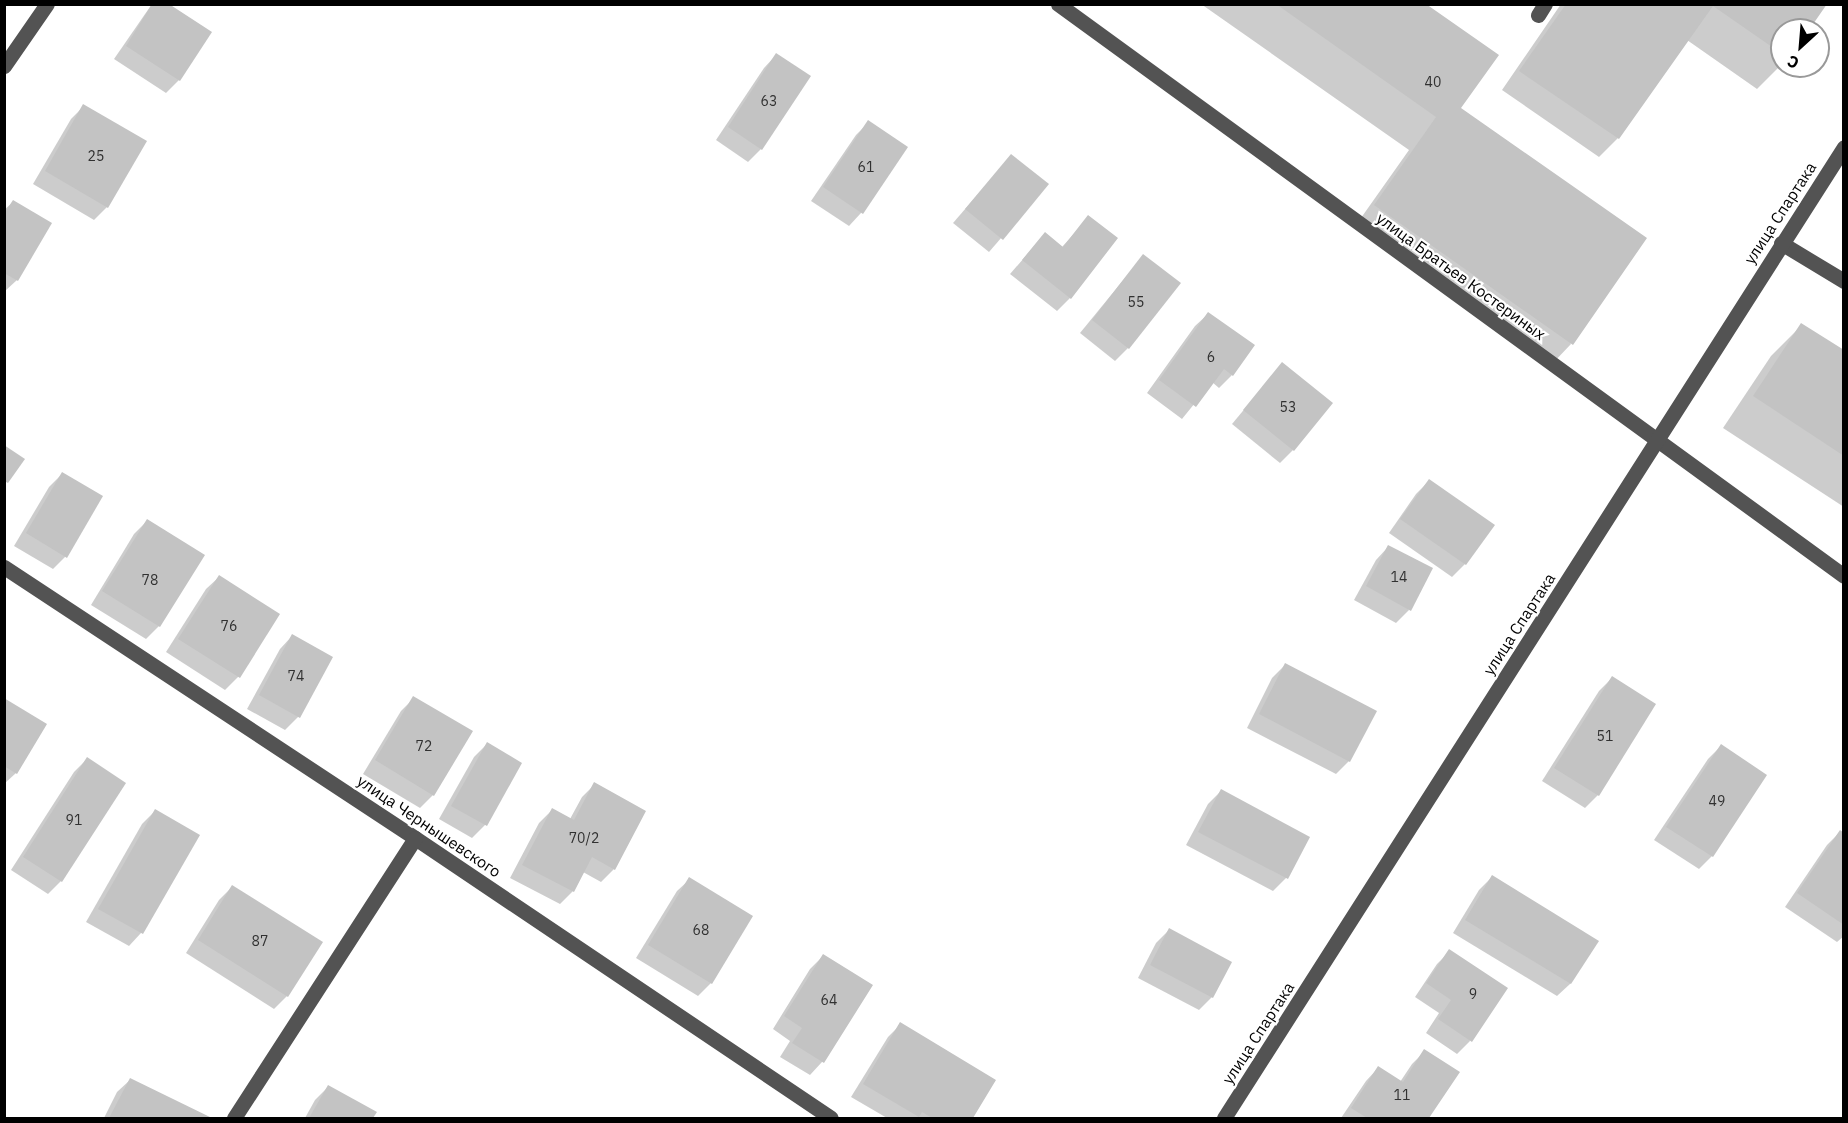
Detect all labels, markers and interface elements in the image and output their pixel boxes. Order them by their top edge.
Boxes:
north arrow [1770,18,1830,78]
text: С [1784,51,1802,74]
house number: 40 [1425,74,1441,90]
house number: 63 [761,93,777,109]
house number: 25 [88,148,104,164]
street label: улица Спартака [1740,158,1820,268]
house number: 61 [858,159,874,175]
street label: улица Братьев Костериных [1373,208,1549,344]
house number: 55 [1128,294,1144,310]
house number: 6 [1207,349,1215,365]
house number: 53 [1280,399,1296,415]
house number: 14 [1391,569,1407,585]
street label: улица Спартака [1479,569,1559,679]
house number: 78 [142,572,158,588]
house number: 76 [221,618,237,634]
house number: 74 [288,668,304,684]
house number: 51 [1597,728,1613,744]
house number: 72 [416,738,432,754]
street label: улица Чернышевского [354,771,504,881]
house number: 49 [1709,793,1725,809]
house number: 91 [66,812,82,828]
house number: 70/2 [569,830,599,846]
house number: 68 [693,922,709,938]
house number: 87 [252,933,268,949]
street label: улица Спартака [1218,978,1298,1088]
house number: 9 [1469,986,1477,1002]
house number: 64 [821,992,837,1008]
house number: 11 [1394,1087,1410,1103]

